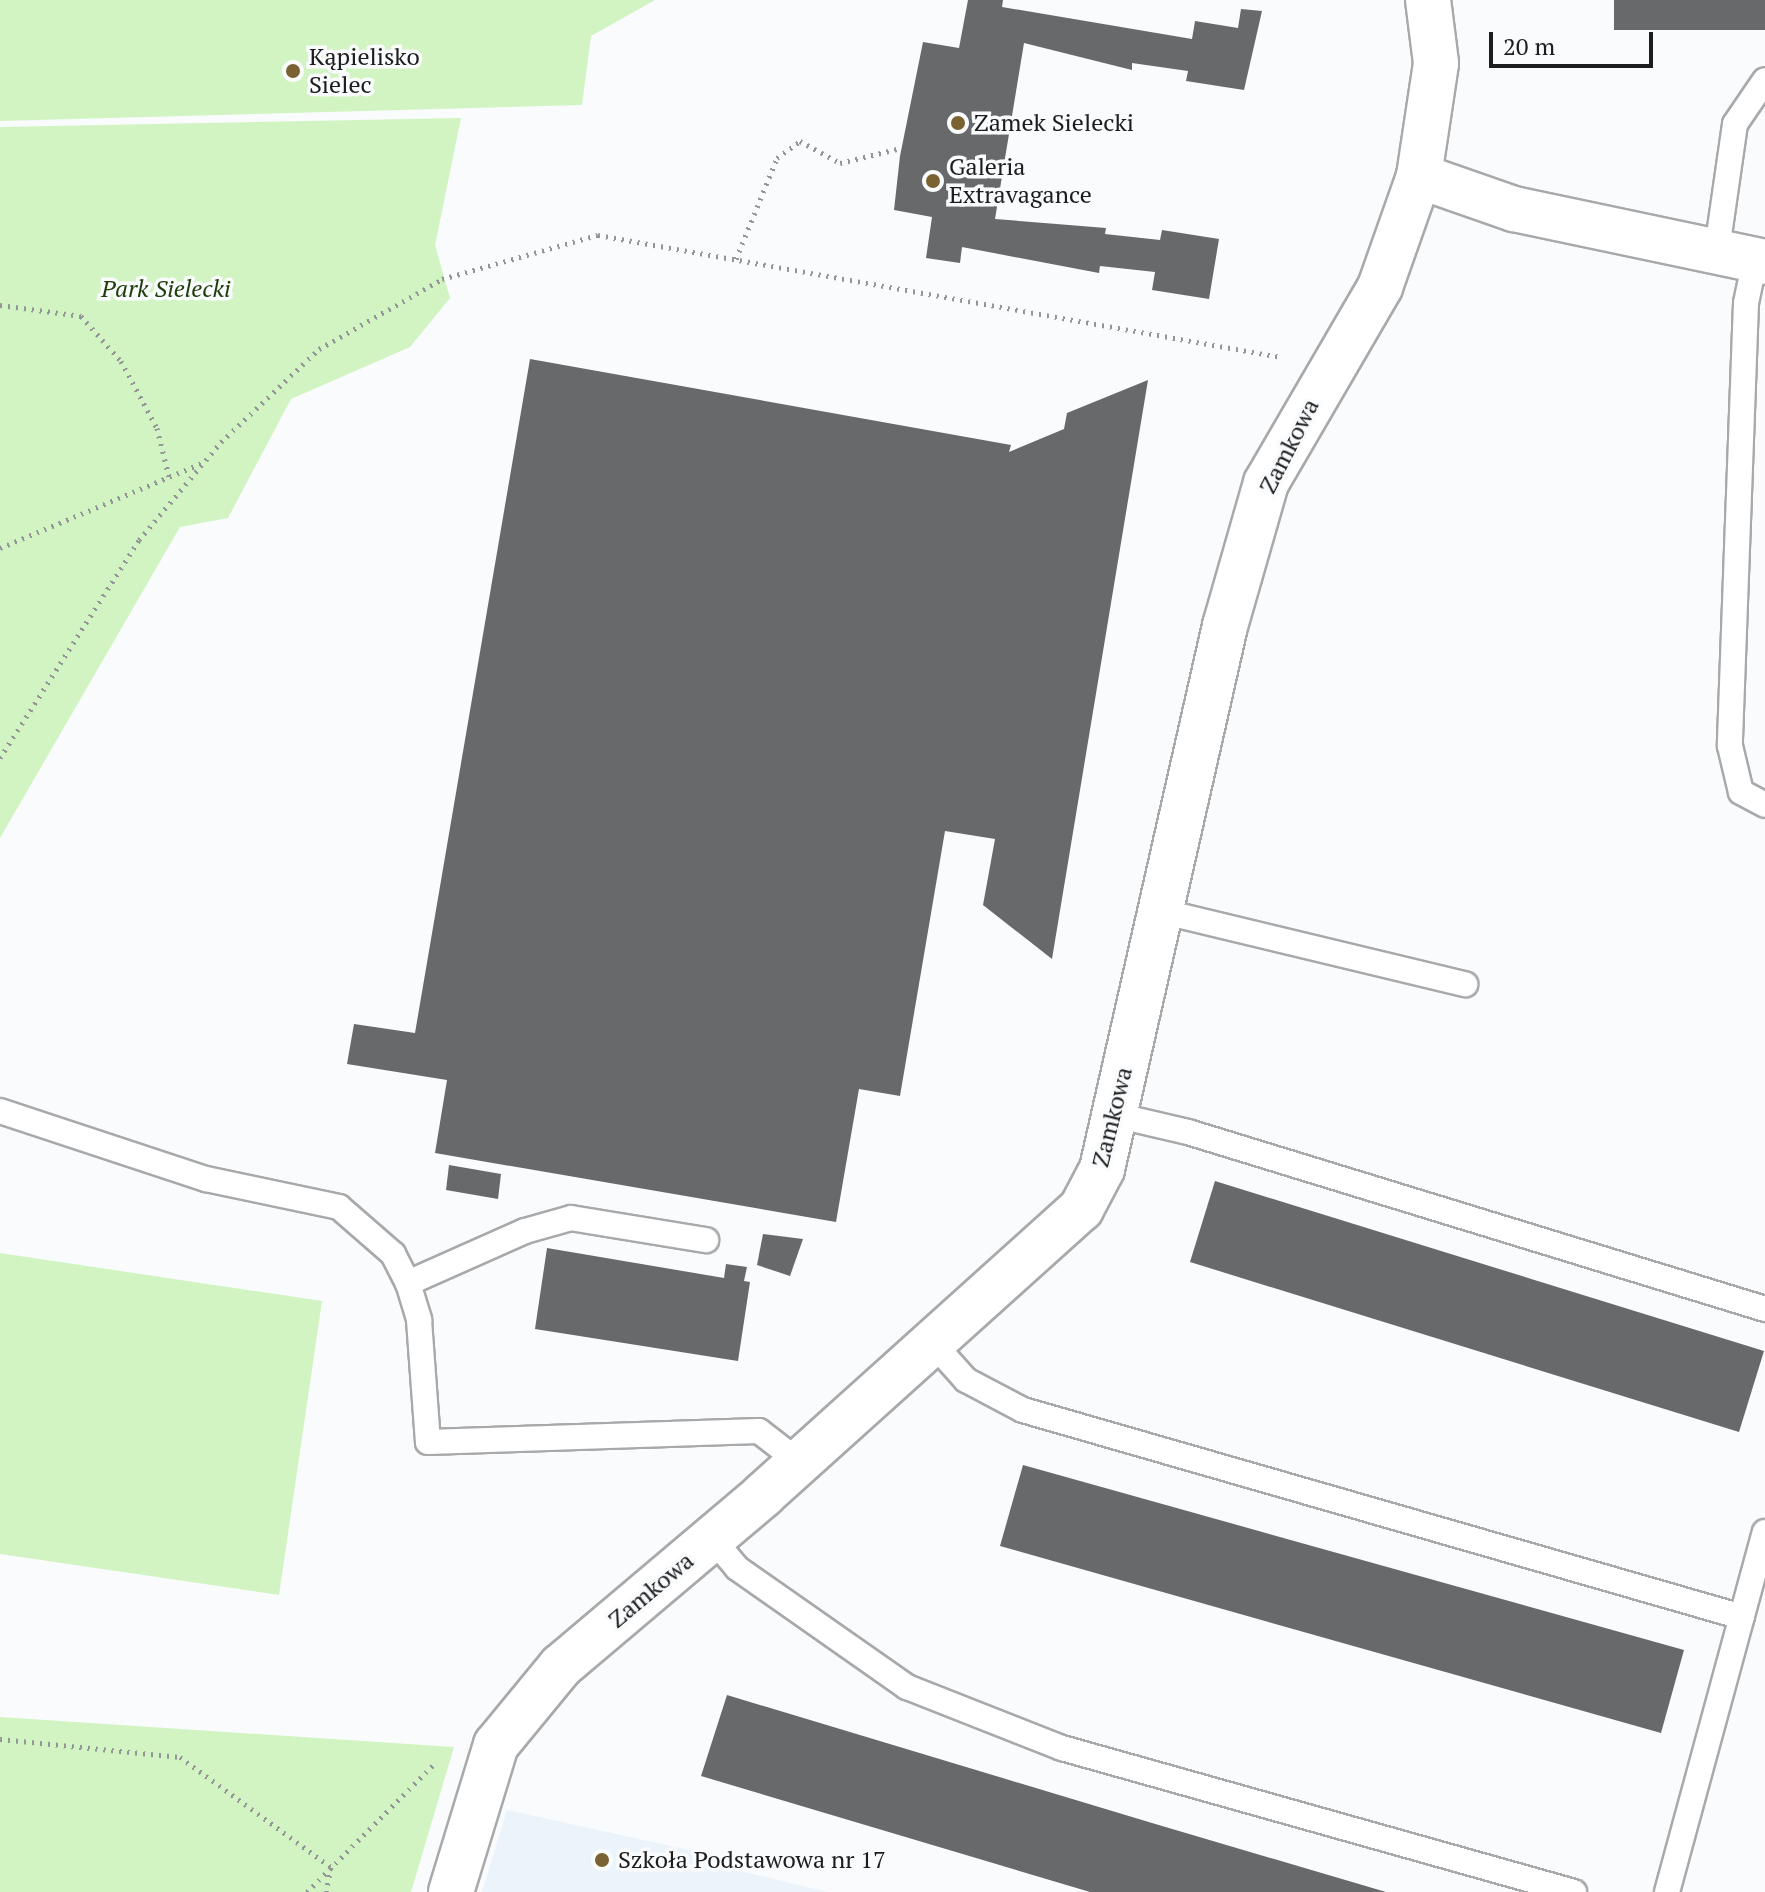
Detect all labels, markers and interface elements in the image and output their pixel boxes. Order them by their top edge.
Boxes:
scale bar [1493,16,1657,66]
text: 20 m [1503,30,1555,62]
place label: Kąpielisko Sielec [309,43,420,99]
marker: Kąpielisko Sielec [284,62,302,80]
place label: Zamek Sielecki [974,109,1134,137]
marker: Zamek Sielecki [949,114,967,132]
place label: Galeria Extravagance [949,153,1092,209]
marker: Galeria Extravagance [924,172,942,190]
park label: Park Sielecki [101,275,231,303]
street label: Zamkowa [1253,394,1325,498]
street label: Zamkowa [1086,1064,1138,1170]
street label: Zamkowa [603,1546,699,1634]
place label: Szkoła Podstawowa nr 17 [618,1846,886,1874]
marker: Szkoła Podstawowa nr 17 [593,1851,611,1869]

